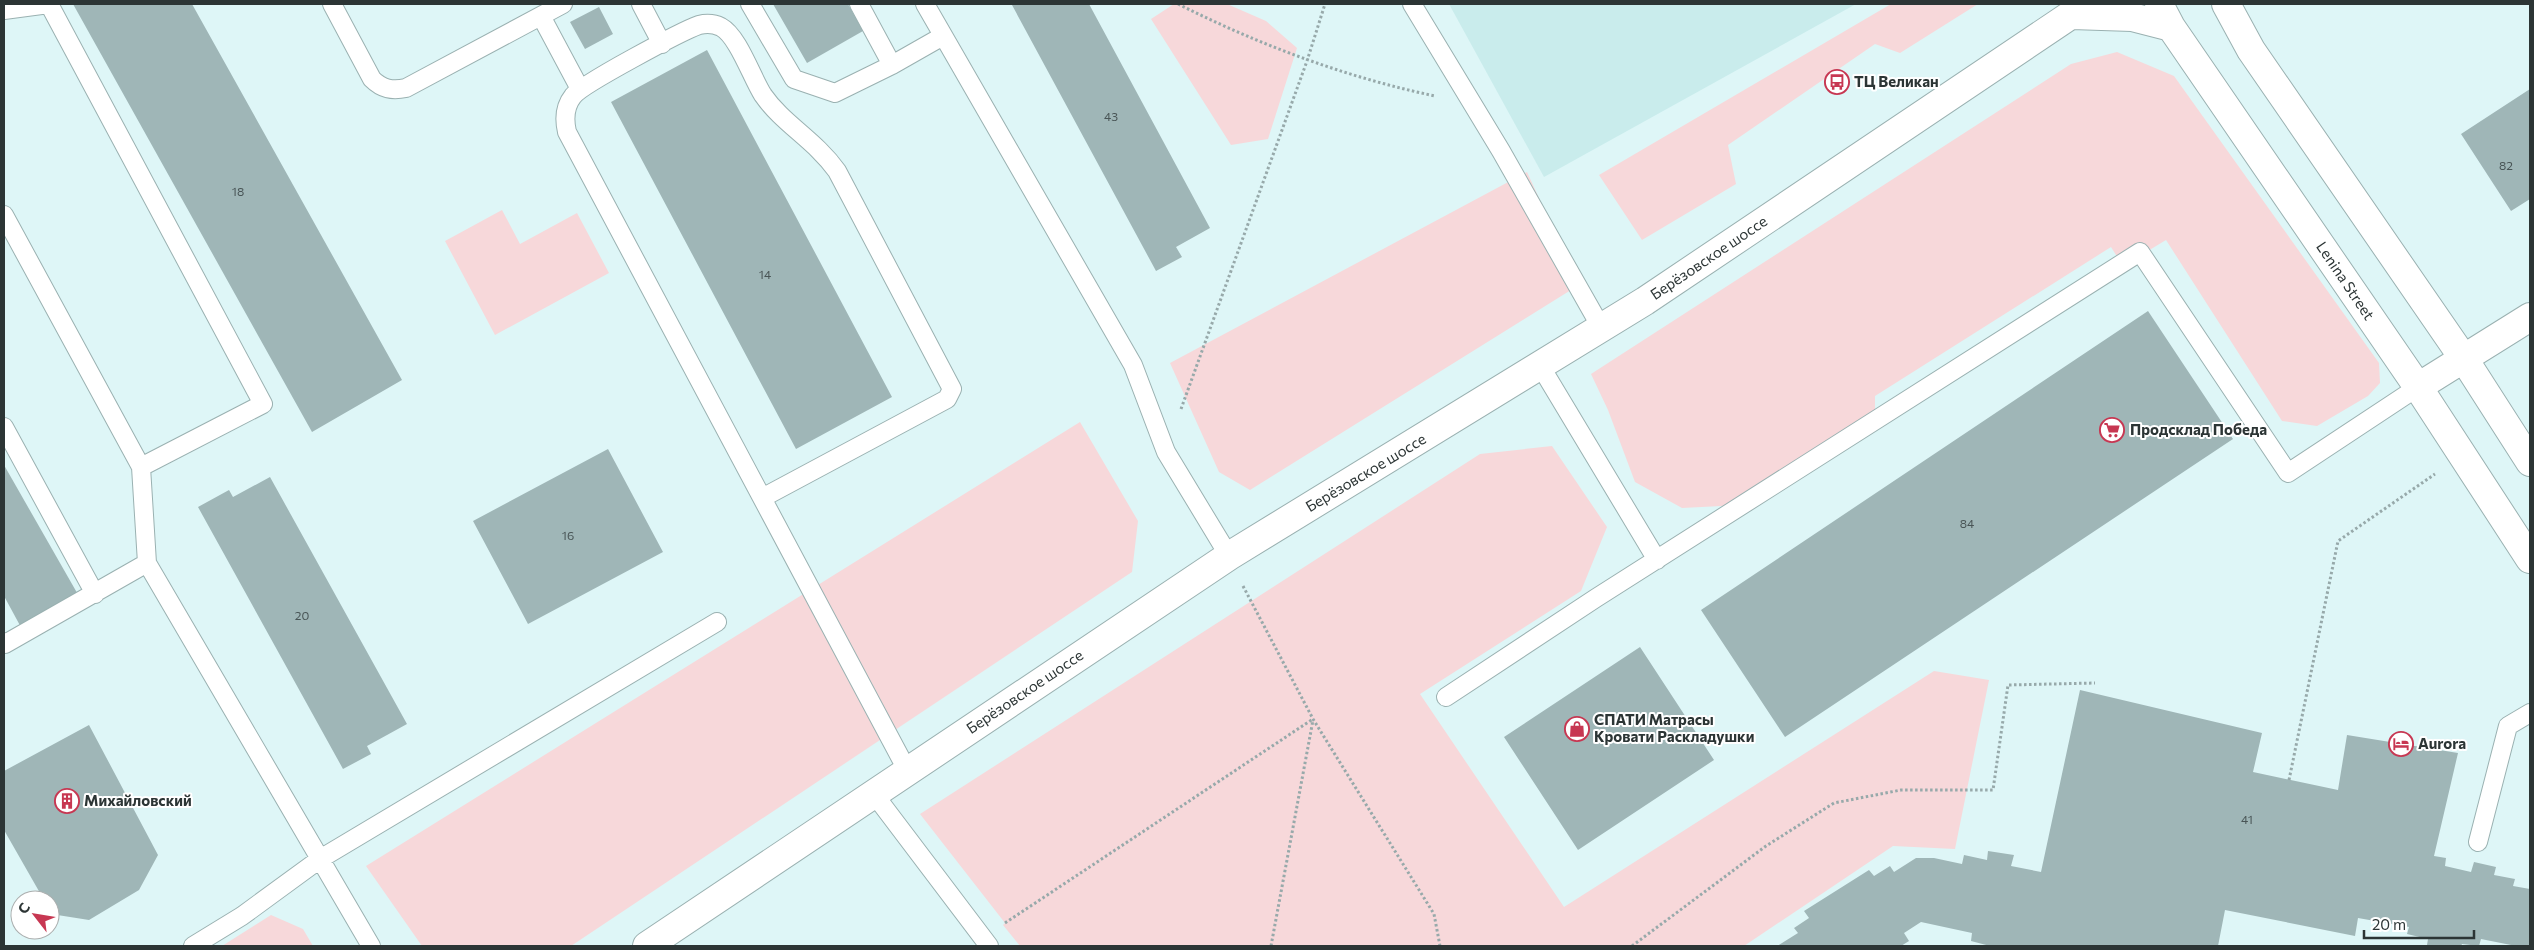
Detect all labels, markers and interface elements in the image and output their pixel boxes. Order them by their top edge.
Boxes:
bus stop icon: ТЦ Великан [1824,69,1850,95]
place label: ТЦ Великан [1854,72,1939,90]
house number: 43 [1104,109,1118,123]
house number: 82 [2499,158,2513,172]
house number: 18 [232,184,244,198]
street label: Берёзовское шоссе [1647,211,1770,303]
street label: Lenina Street [2313,238,2379,323]
house number: 14 [759,267,771,281]
supermarket icon: Продсклад Победа [2099,417,2125,443]
place label: Продсклад Победа [2130,420,2267,438]
street label: Берёзовское шоссе [1302,429,1429,515]
house number: 84 [1960,516,1974,530]
house number: 16 [562,528,574,542]
house number: 20 [295,608,309,622]
street label: Берёзовское шоссе [963,645,1086,737]
place label: СПАТИ Матрасы Кровати Раскладушки [1594,710,1754,745]
shop icon: СПАТИ Матрасы Кровати Раскладушки [1564,716,1590,742]
hotel icon: Aurora [2388,731,2414,757]
place label: Aurora [2418,734,2466,752]
building icon: Михайловский [54,788,80,814]
place label: Михайловский [84,791,192,809]
house number: 41 [2241,812,2253,826]
north arrow [10,890,60,940]
text: С [14,900,33,917]
scale bar [2364,908,2474,940]
text: 20 m [2372,915,2406,933]

